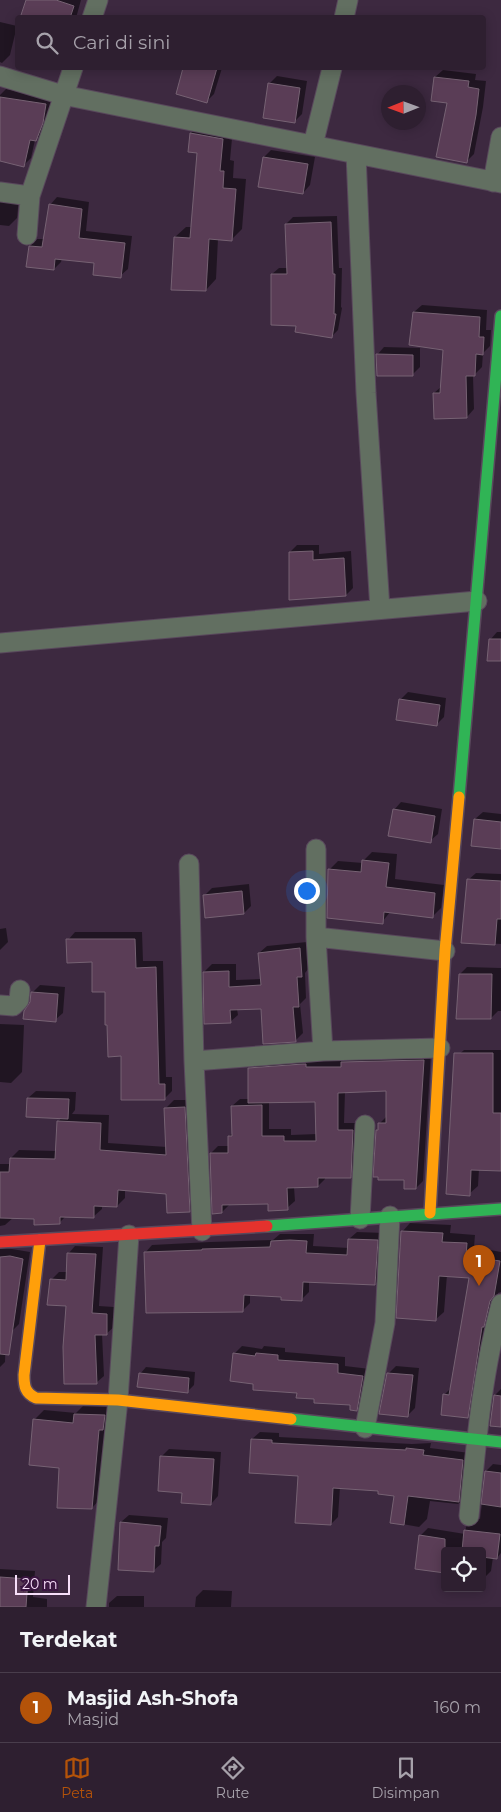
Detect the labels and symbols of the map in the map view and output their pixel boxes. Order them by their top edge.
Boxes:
north arrow [381,85,426,130]
your location [294,878,320,904]
pin: 1 [463,1245,495,1286]
scale bar [15,1572,70,1595]

